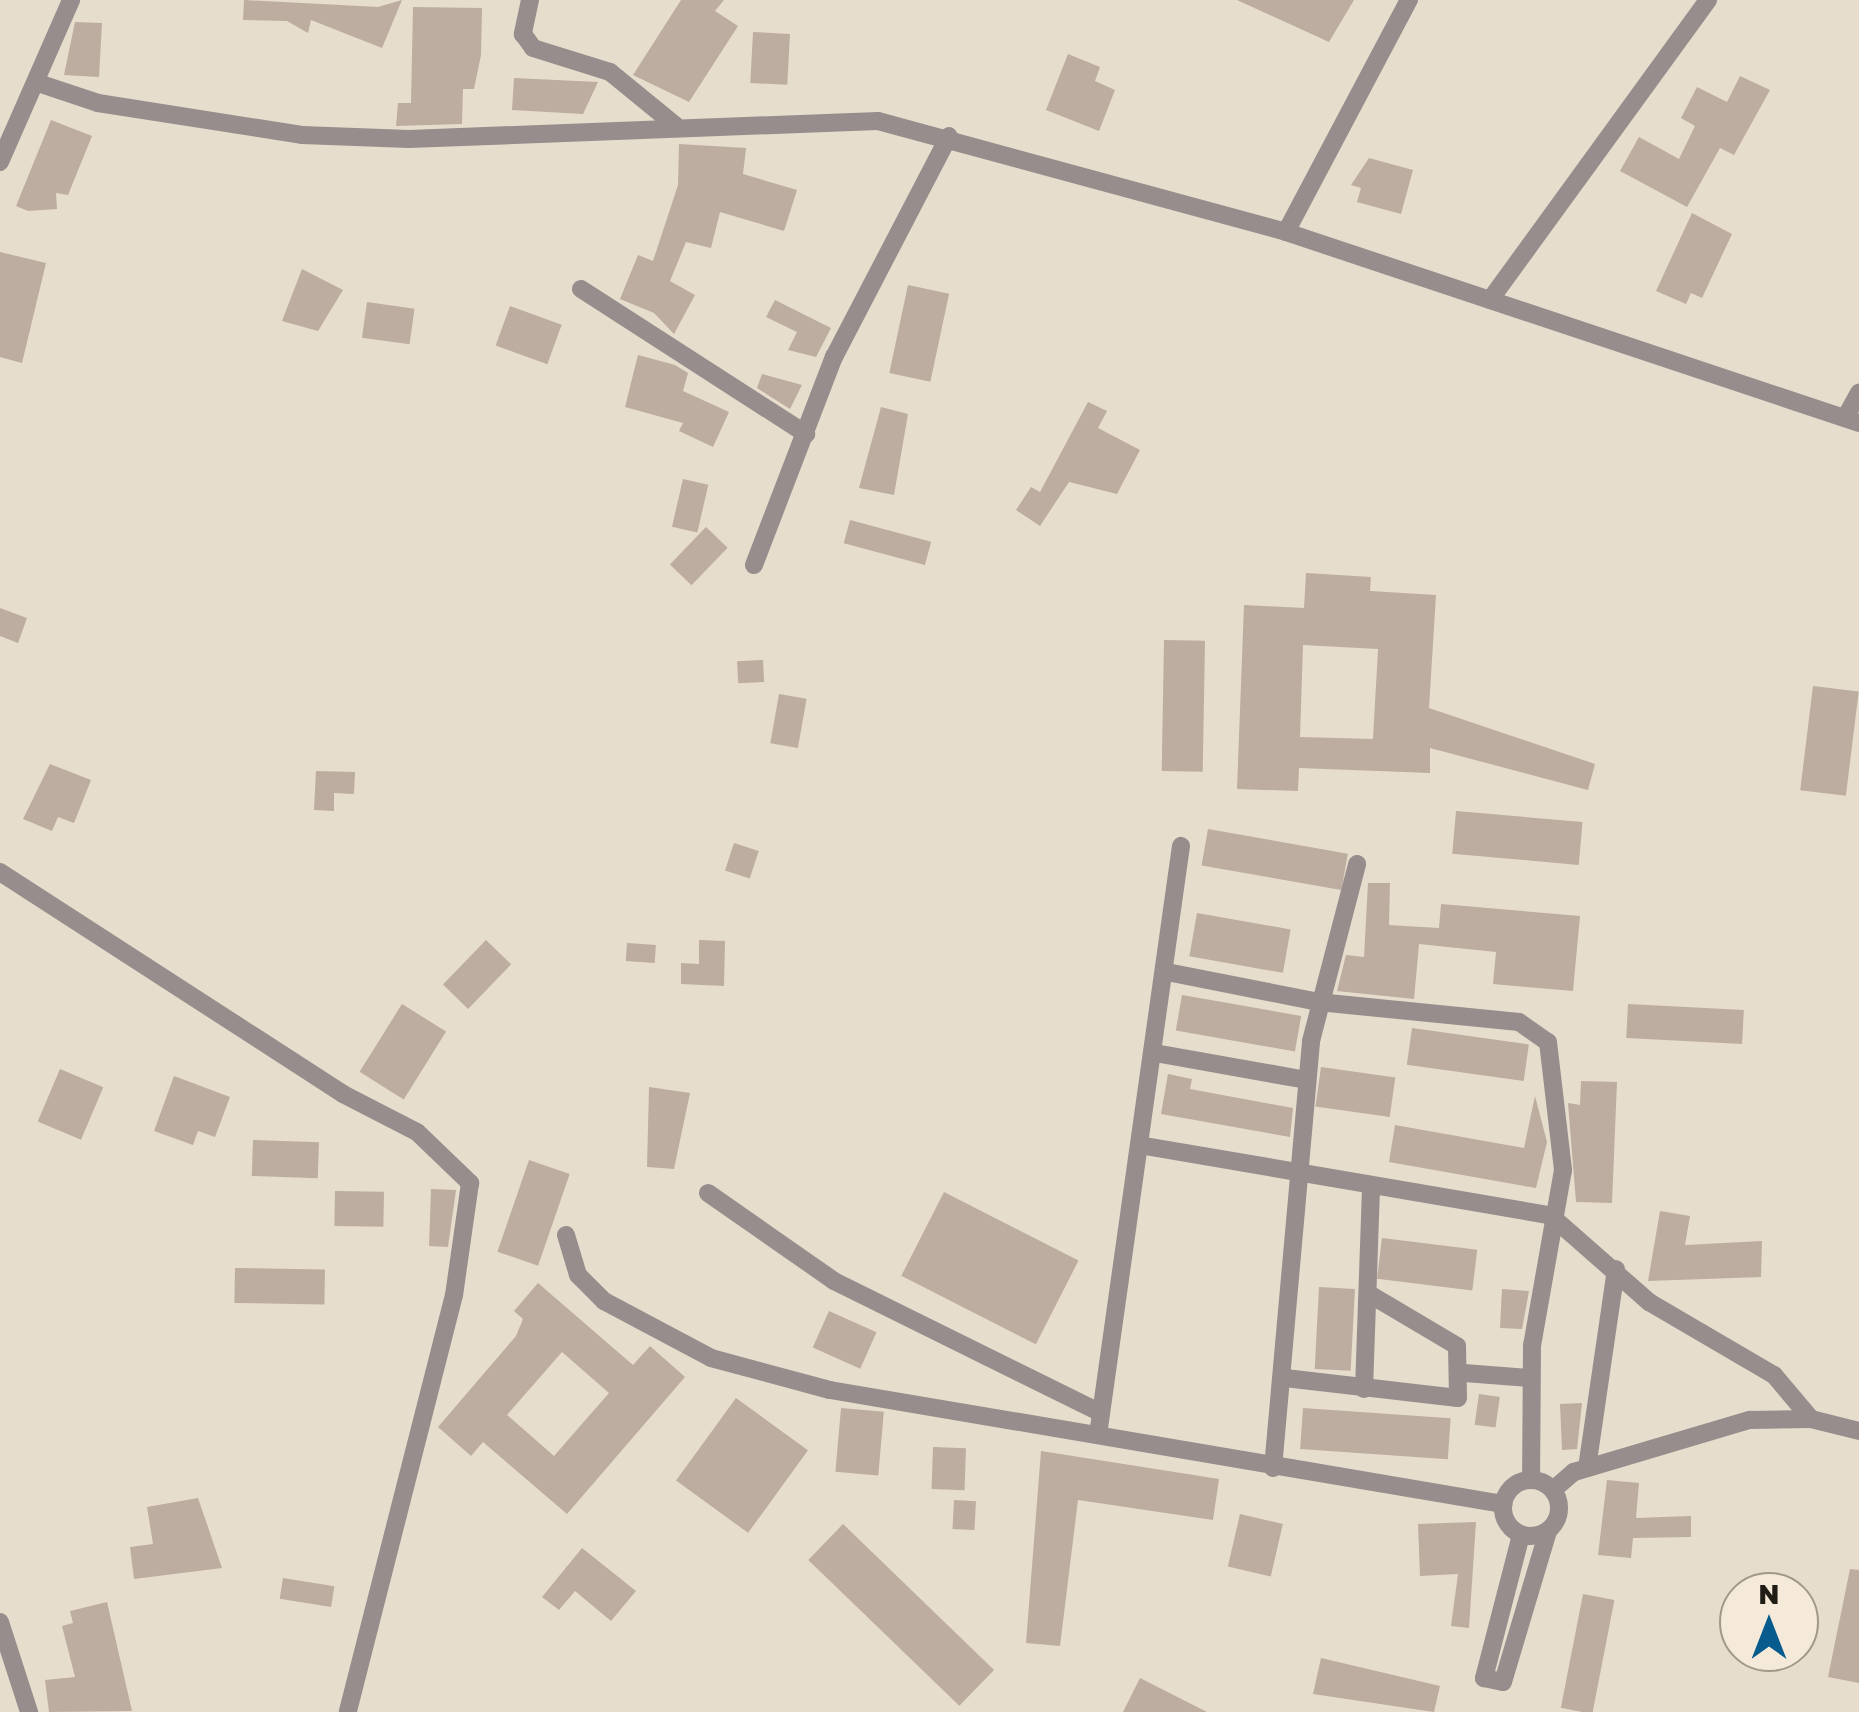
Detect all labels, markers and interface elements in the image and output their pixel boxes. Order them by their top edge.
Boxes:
north arrow [1719,1572,1819,1672]
text: N [1758,1577,1780,1610]

